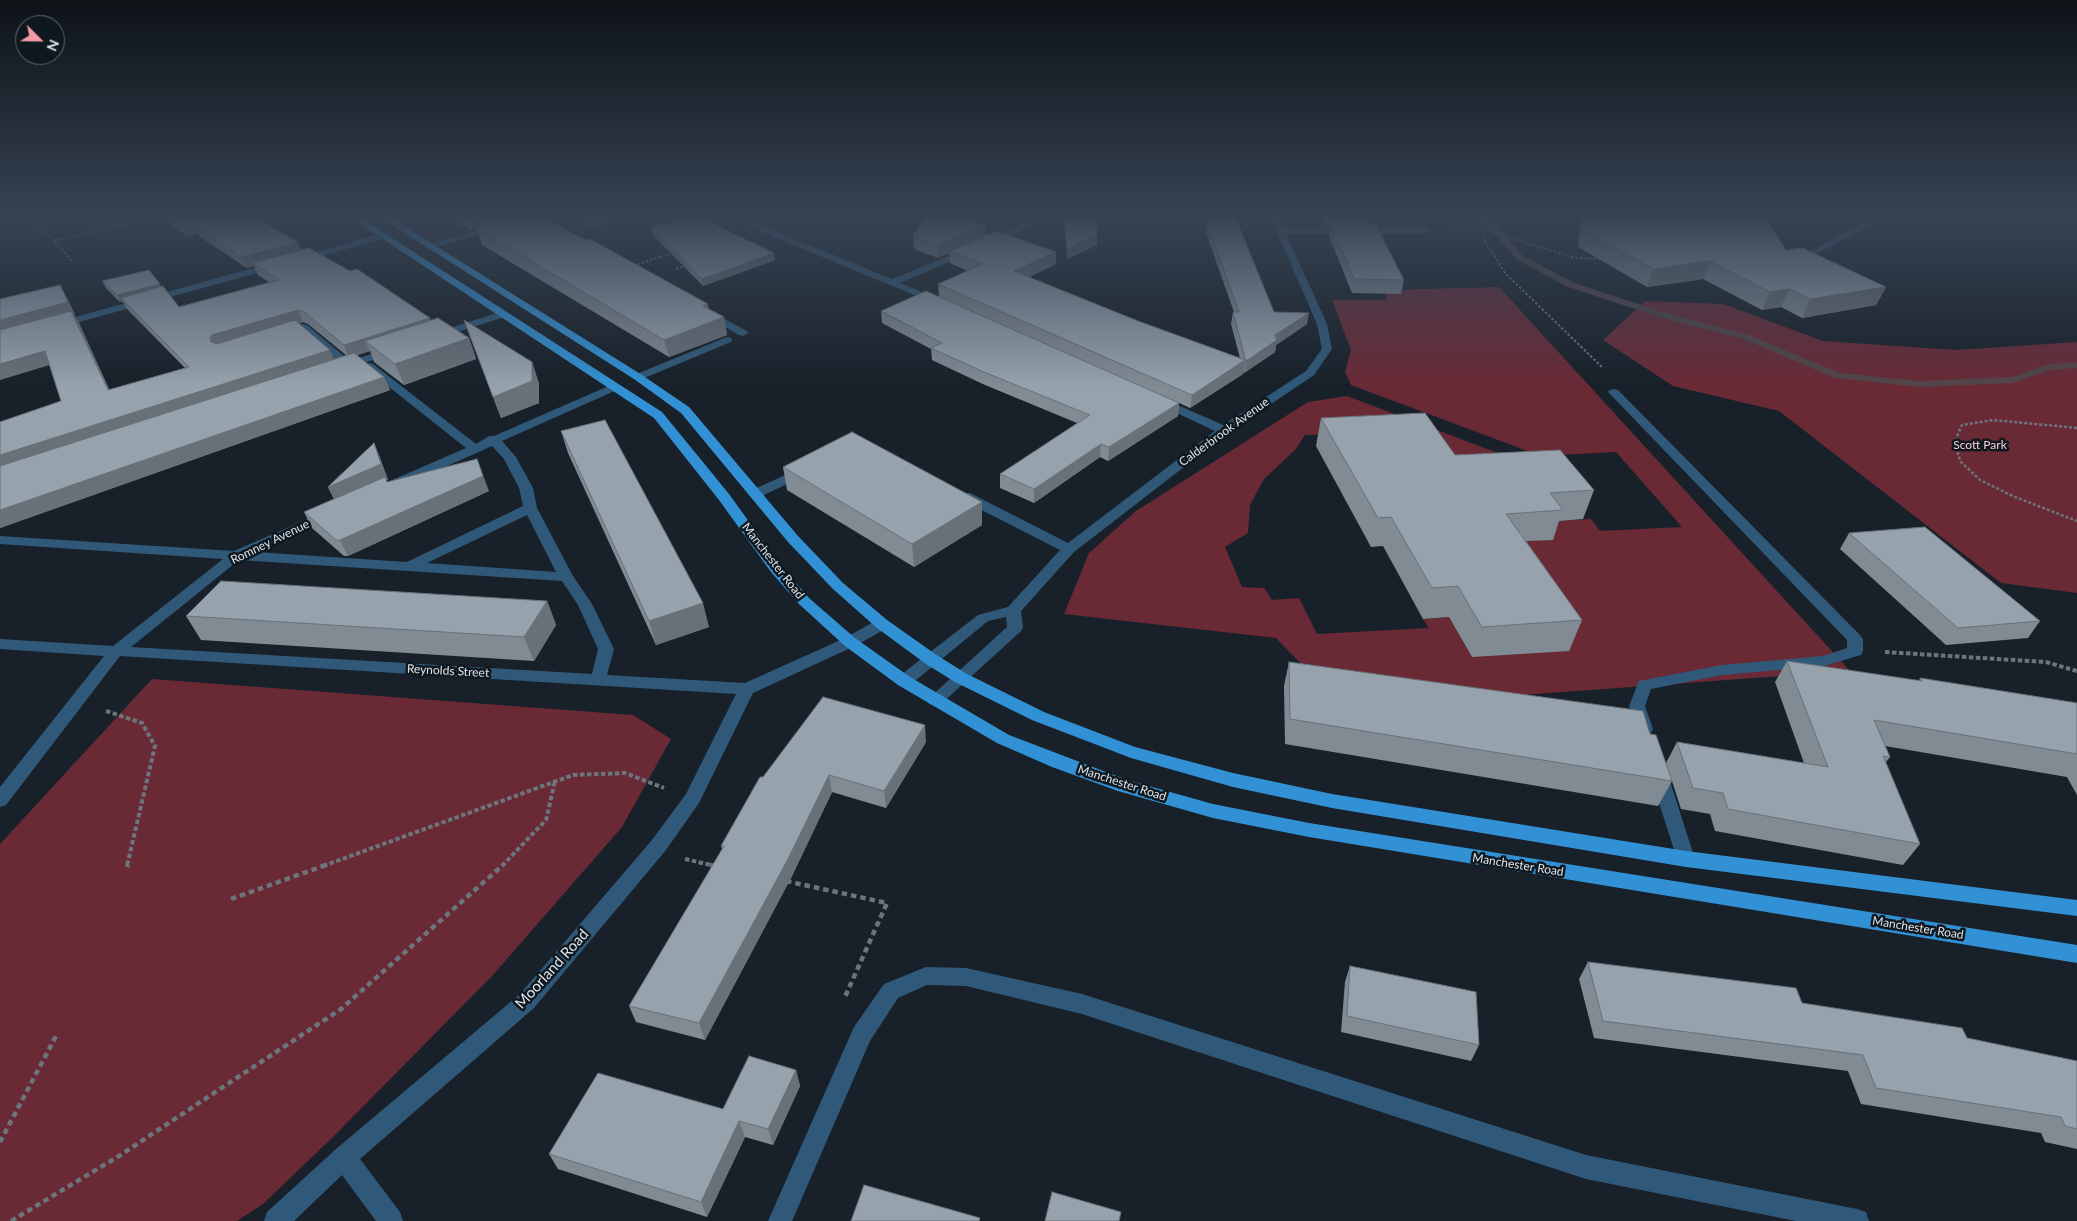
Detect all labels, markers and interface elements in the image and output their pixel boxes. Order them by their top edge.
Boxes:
north arrow [15,15,65,65]
text: N [43,37,63,54]
street label: Calderbrook Avenue [1176,395,1272,469]
park label: Scott Park [1953,438,2007,452]
street label: Romney Avenue [228,517,312,567]
street label: Manchester Road [739,520,807,602]
street label: Reynolds Street [406,662,490,680]
street label: Manchester Road [1076,762,1168,804]
street label: Manchester Road [1471,851,1565,879]
street label: Manchester Road [1871,914,1965,942]
street label: Moorland Road [512,925,592,1013]

